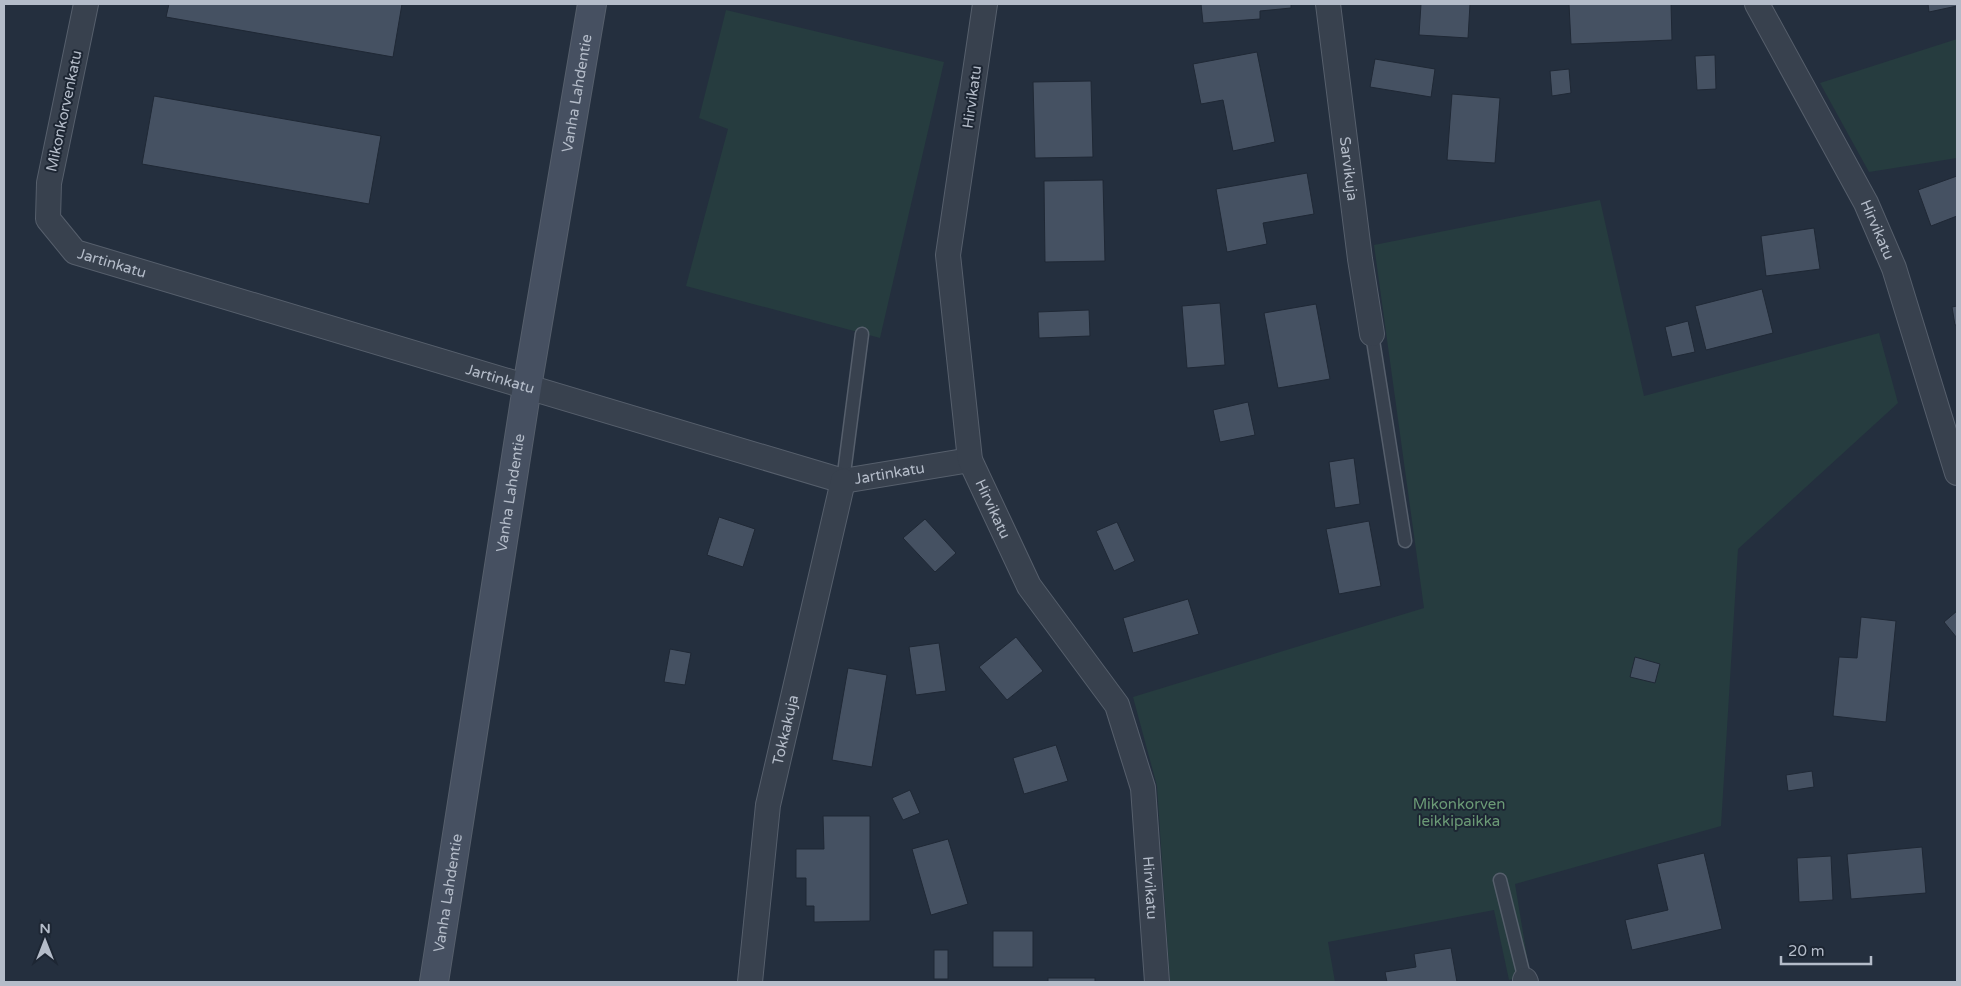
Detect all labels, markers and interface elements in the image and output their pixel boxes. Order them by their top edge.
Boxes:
street label: Vanha Lahdentie [558,33,596,154]
street label: Mikonkorvenkatu [42,49,86,173]
street label: Hirvikatu [959,64,985,130]
street label: Sarvikuja [1336,135,1362,202]
street label: Hirvikatu [1857,197,1898,262]
street label: Jartinkatu [75,244,149,282]
street label: Jartinkatu [463,360,537,398]
street label: Vanha Lahdentie [492,432,529,554]
street label: Jartinkatu [853,459,926,488]
street label: Hirvikatu [971,476,1015,542]
street label: Tokkakuja [769,693,802,767]
park label: Mikonkorven leikkipaikka [1413,795,1505,830]
street label: Vanha Lahdentie [430,833,466,954]
street label: Hirvikatu [1139,855,1161,920]
north arrow [20,916,70,966]
text: N [39,920,51,937]
scale bar [1781,934,1871,966]
text: 20 m [1788,942,1825,960]

